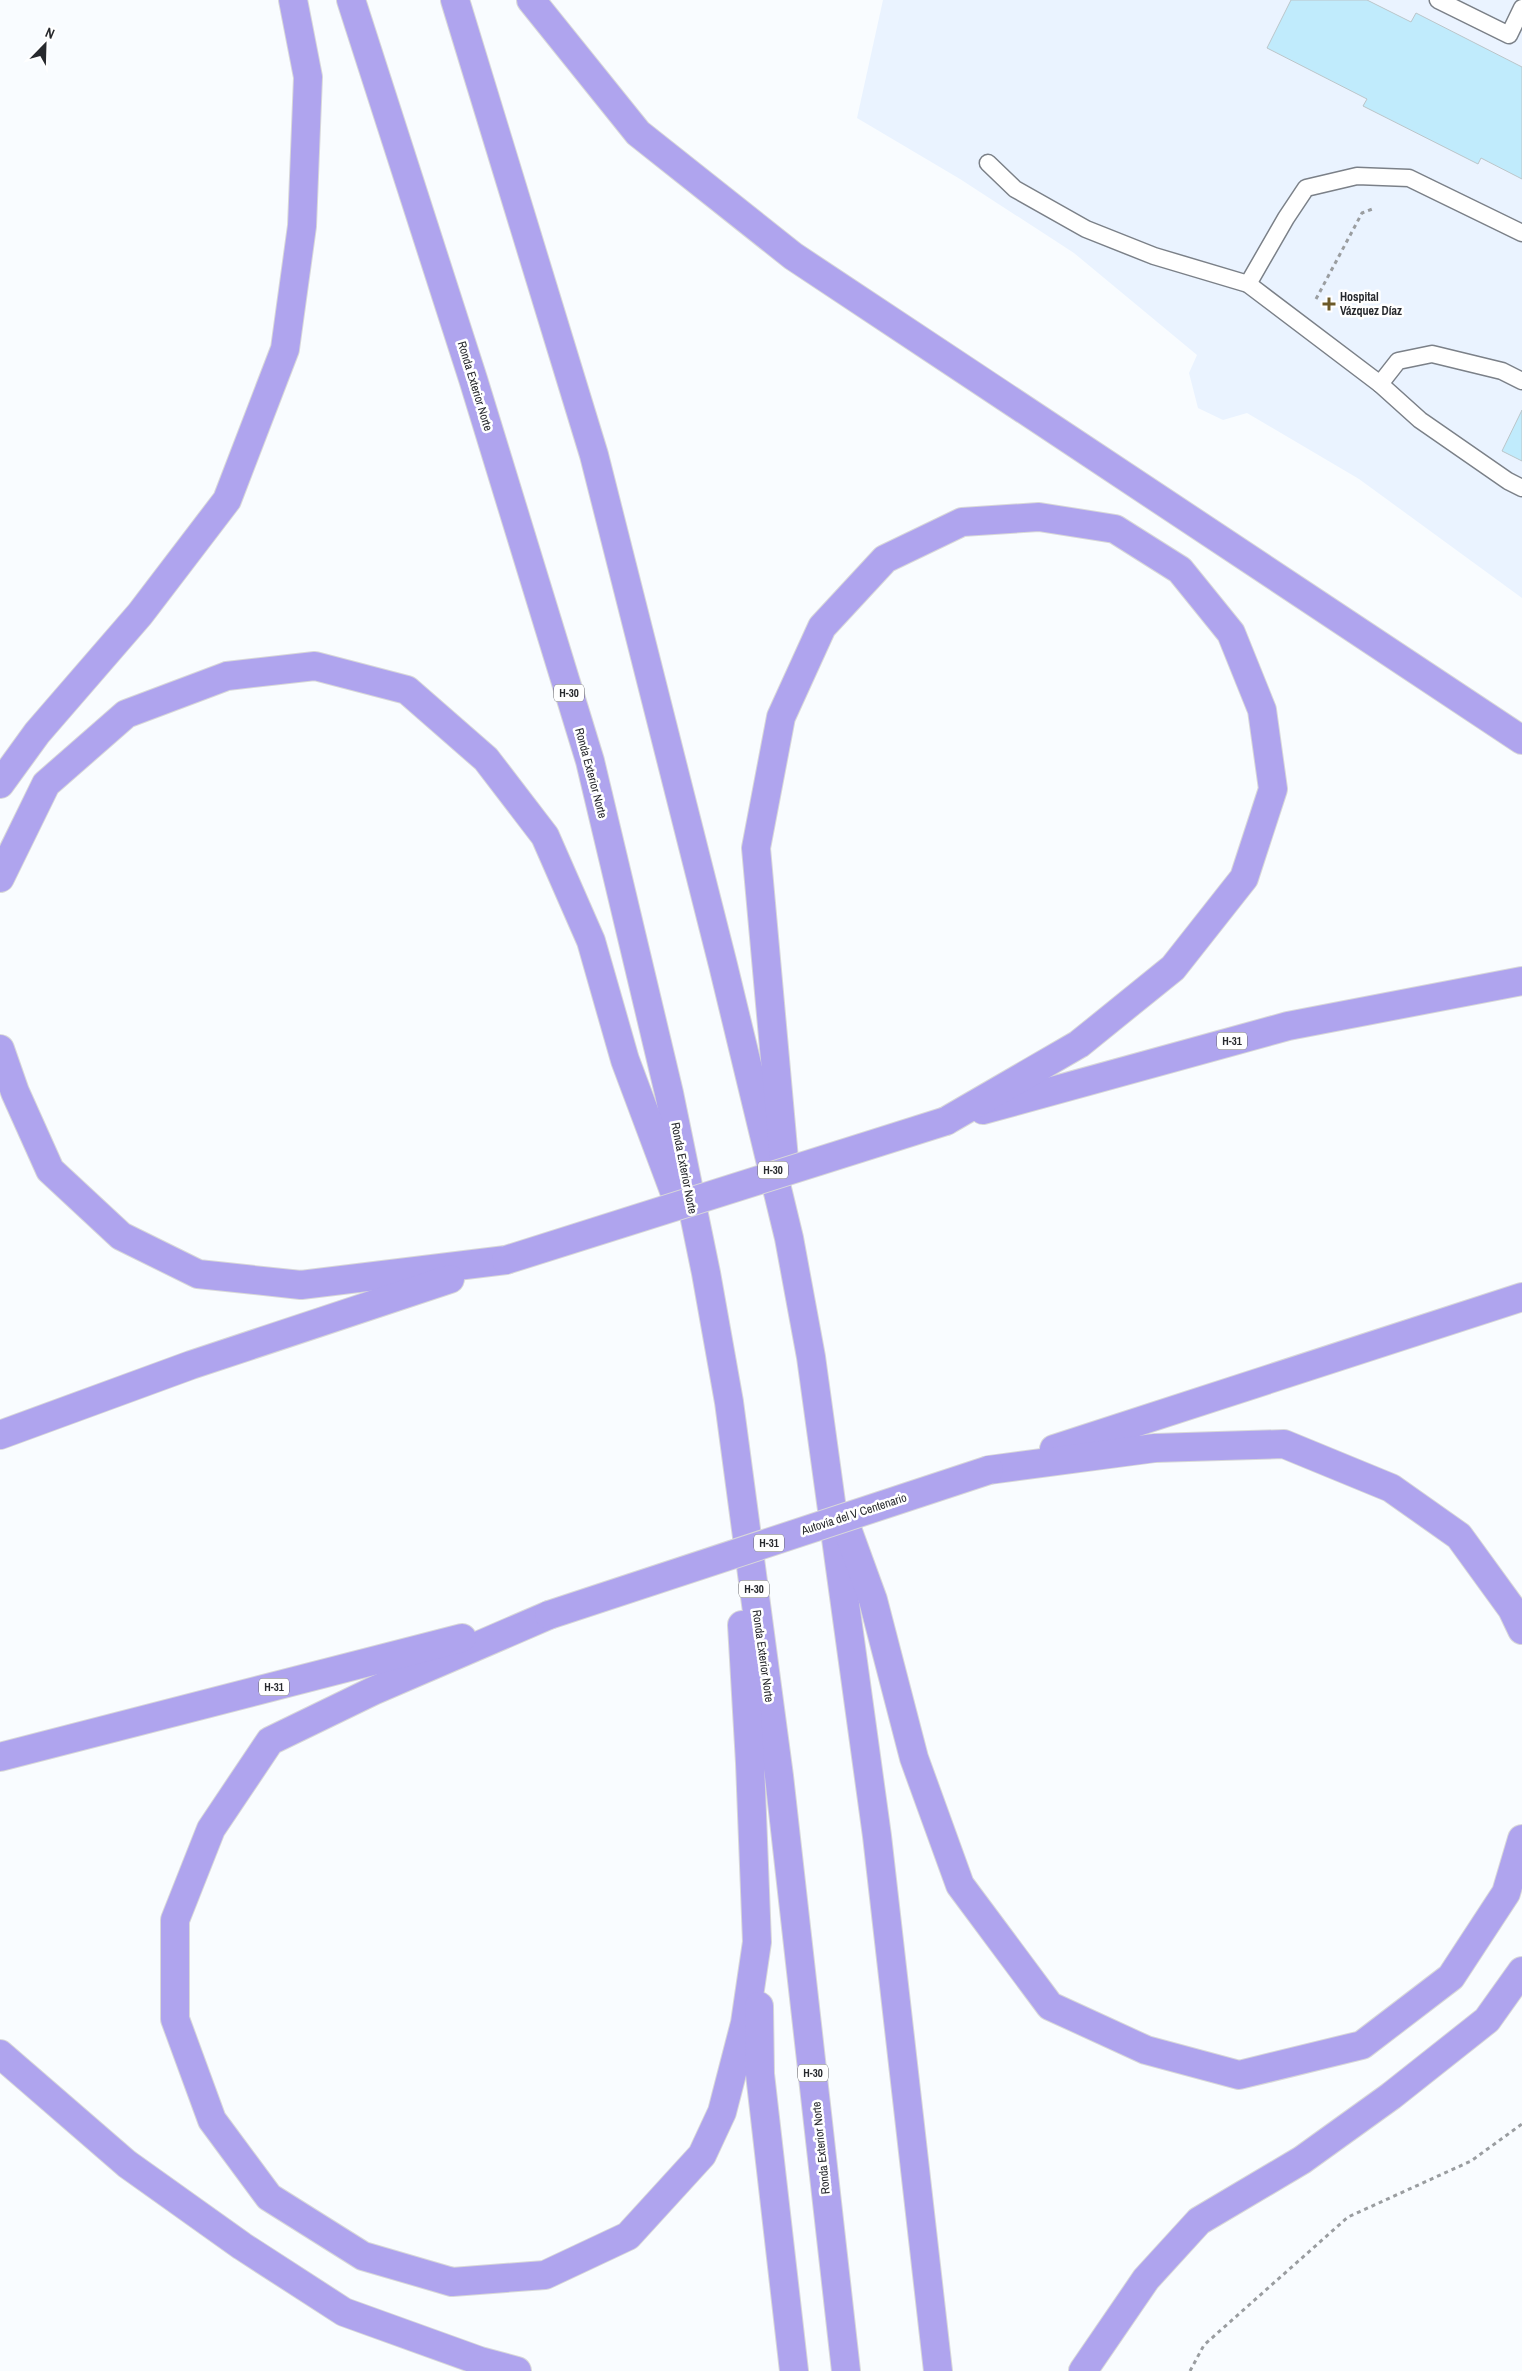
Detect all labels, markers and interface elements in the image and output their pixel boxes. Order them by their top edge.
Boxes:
north arrow [20,20,70,70]
text: N [43,23,57,43]
place label: Hospital Vázquez Díaz [1340,289,1402,319]
marker: Hospital Vázquez Díaz [1322,297,1336,311]
street label: Ronda Exterior Norte [454,339,496,433]
road number: H-30 [554,684,584,701]
street label: Ronda Exterior Norte [571,726,611,820]
road number: H-31 [1217,1032,1247,1050]
street label: Ronda Exterior Norte [667,1121,701,1215]
road number: H-30 [758,1162,788,1178]
street label: Autovía del V Centenario [798,1489,909,1539]
road number: H-31 [754,1535,784,1552]
road number: H-30 [739,1580,769,1598]
street label: Ronda Exterior Norte [749,1609,777,1703]
road number: H-31 [259,1678,289,1695]
road number: H-30 [798,2064,828,2082]
street label: Ronda Exterior Norte [808,2101,834,2195]

